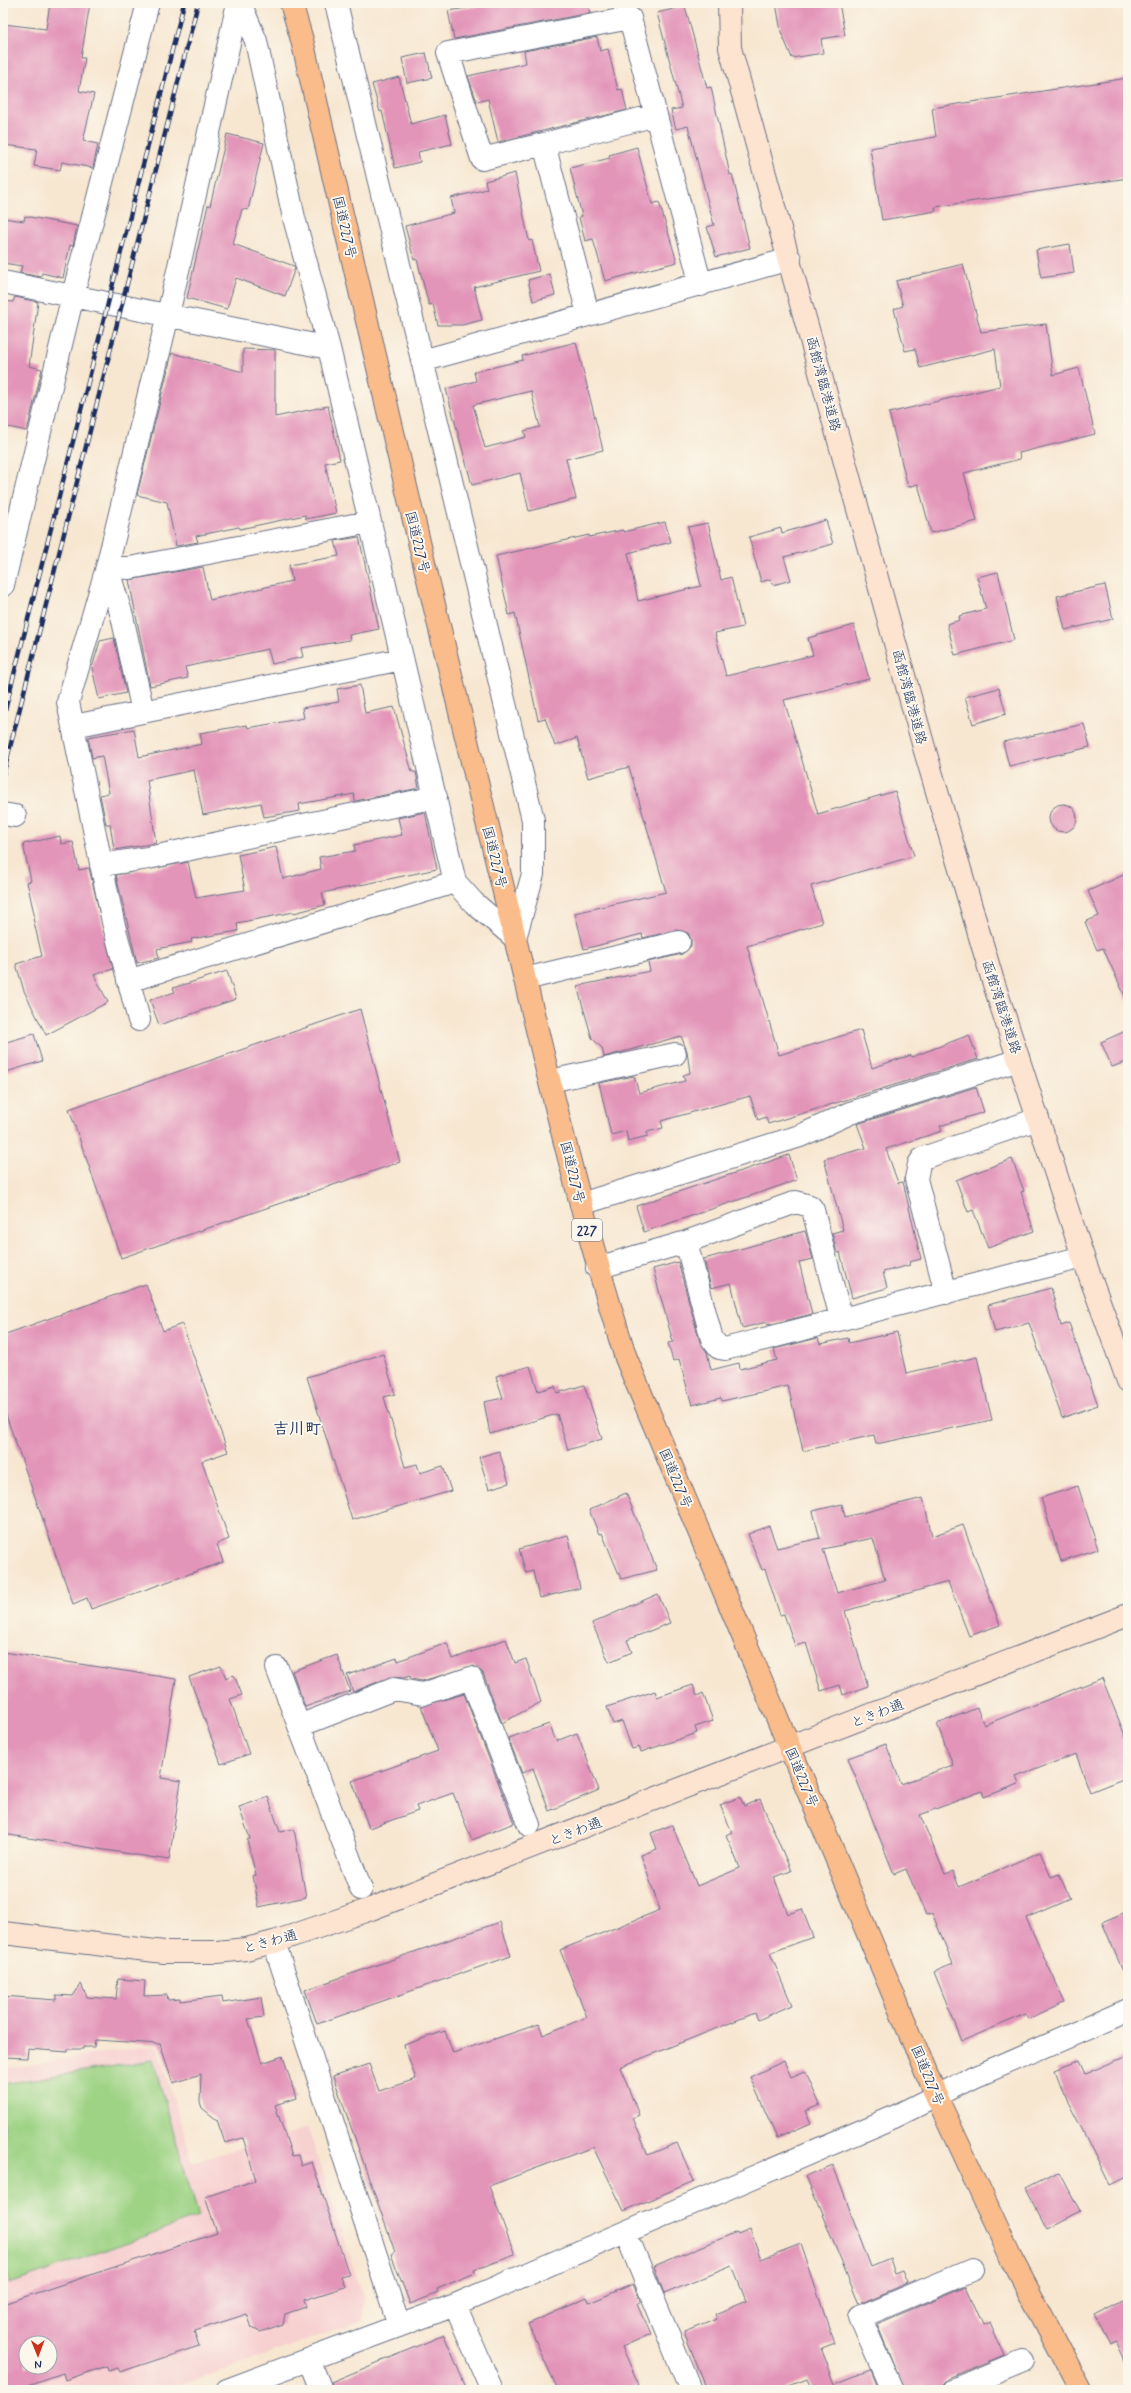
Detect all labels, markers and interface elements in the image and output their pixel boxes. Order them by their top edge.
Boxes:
street label: 国道227号 [328,194,360,260]
street label: 函館湾臨港道路 [802,335,844,434]
street label: 国道227号 [401,509,434,576]
street label: 函館湾臨港道路 [888,648,930,747]
street label: 国道227号 [478,824,511,891]
street label: 函館湾臨港道路 [977,958,1025,1057]
street label: 国道227号 [556,1139,589,1206]
road number: 227 [572,1219,602,1241]
district label: 吉川町 [273,1419,321,1440]
street label: 国道227号 [654,1445,696,1511]
street label: ときわ通 [848,1695,907,1732]
street label: 国道227号 [780,1744,822,1810]
street label: ときわ通 [546,1813,605,1850]
street label: ときわ通 [241,1926,300,1958]
street label: 国道227号 [906,2042,948,2108]
north arrow [18,2335,58,2375]
text: N [34,2357,42,2371]

